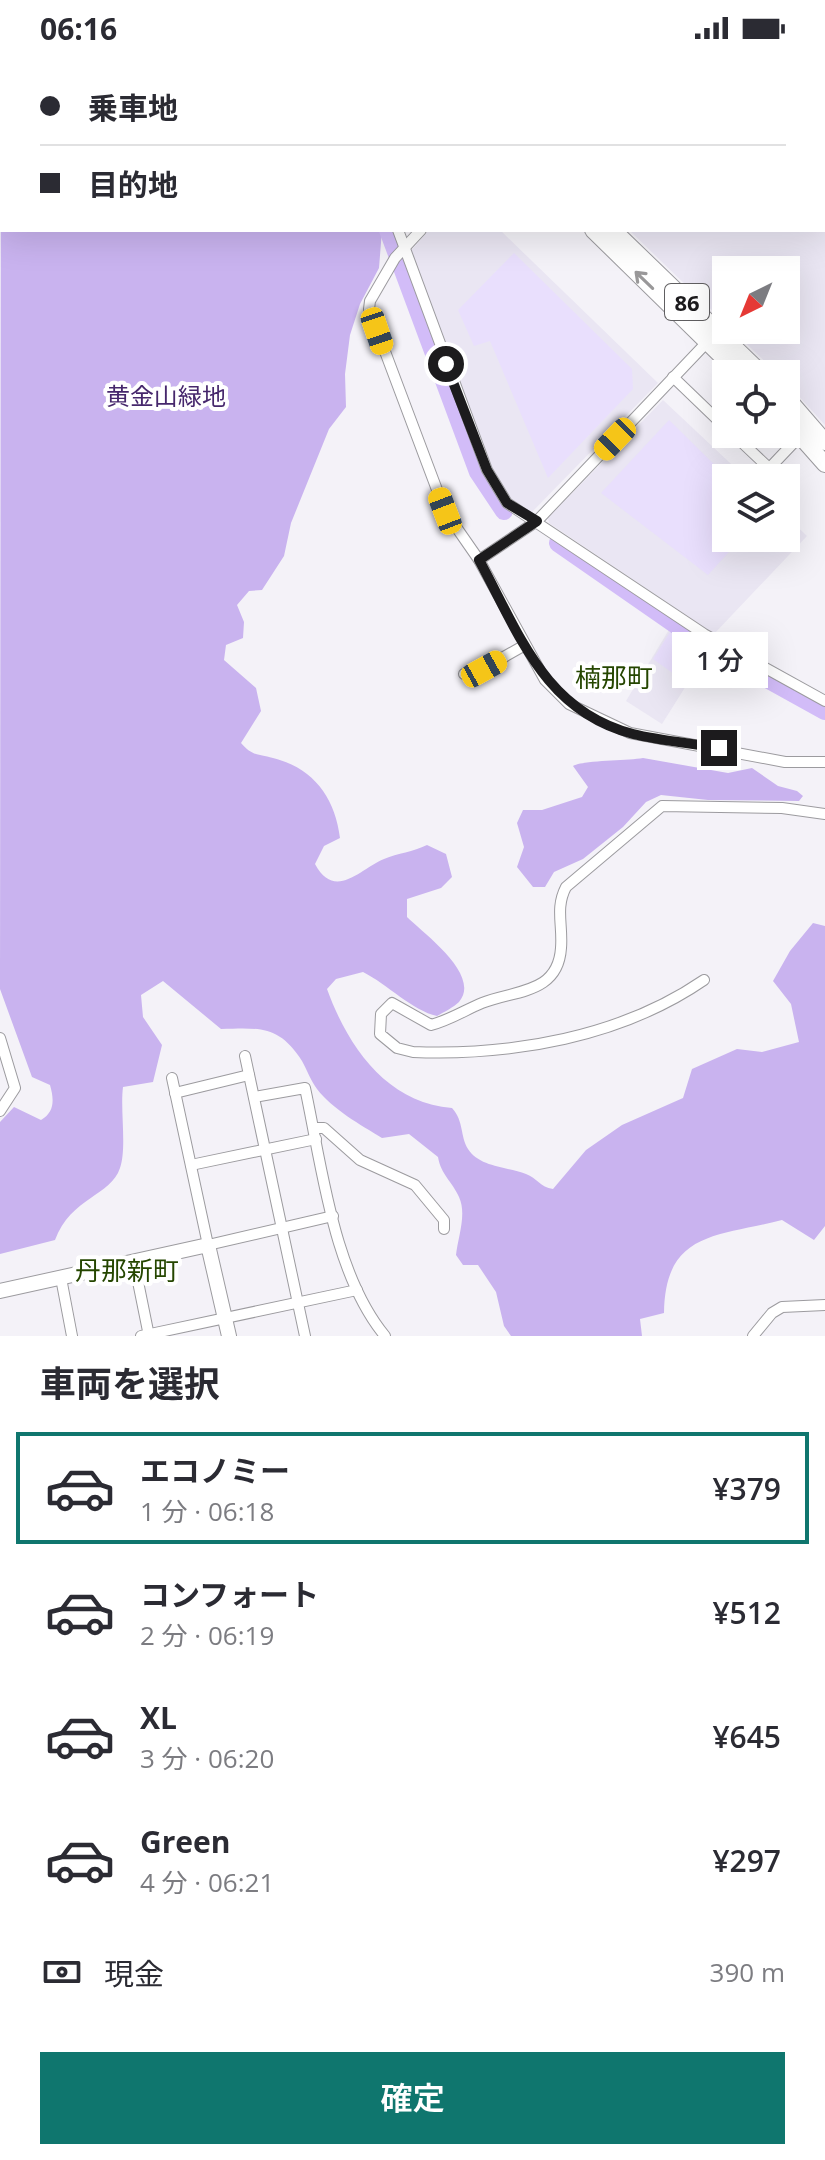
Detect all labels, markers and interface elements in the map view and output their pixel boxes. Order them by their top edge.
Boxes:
text: 06:16 [40,8,117,49]
text: 乗車地 [88,87,178,128]
text: 目的地 [88,164,178,205]
north arrow [712,256,800,344]
map controls [712,256,800,552]
one-way arrow [635,271,654,290]
road number: 86 [665,284,709,320]
car [358,304,396,358]
route start [428,346,464,382]
button: locate [712,360,800,448]
park label: 黄金山緑地 [106,379,226,412]
car [590,413,640,465]
button: layers [712,464,800,552]
car [425,484,465,538]
callout: 1 分 [671,632,767,688]
text: 1 分 [696,642,744,678]
car [457,647,511,691]
district label: 楠那町 [575,659,653,695]
route end [701,730,737,766]
district label: 丹那新町 [75,1252,179,1288]
text: 車両を選択 [40,1359,220,1408]
text: エコノミー [140,1450,290,1491]
icon: car [44,1452,116,1524]
text: ¥379 [712,1468,781,1509]
text: 1 分 · 06:18 [140,1493,274,1529]
text: コンフォート [140,1574,319,1615]
icon: car [44,1576,116,1648]
text: ¥512 [712,1592,781,1633]
text: 2 分 · 06:19 [140,1617,274,1653]
text: XL [140,1697,177,1738]
icon: car [44,1700,116,1772]
text: ¥645 [712,1716,781,1757]
text: 3 分 · 06:20 [140,1740,274,1776]
text: Green [140,1821,231,1862]
icon: car [44,1824,116,1896]
text: ¥297 [712,1840,781,1881]
text: 4 分 · 06:21 [140,1864,274,1900]
icon: cash [40,1950,84,1994]
text: 現金 [104,1953,164,1994]
text: 390 m [710,1954,785,1990]
button: 確定 [40,2052,785,2144]

